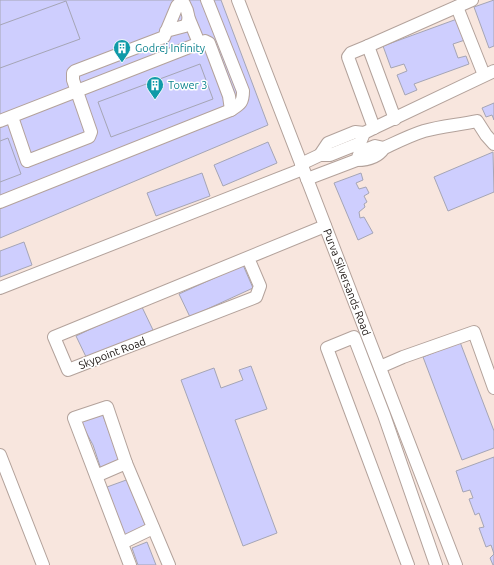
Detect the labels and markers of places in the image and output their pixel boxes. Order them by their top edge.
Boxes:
building icon: Godrej Infinity [112,38,132,63]
place label: Godrej Infinity [135,42,206,54]
building icon: Tower 3 [145,75,165,100]
place label: Tower 3 [168,79,208,91]

